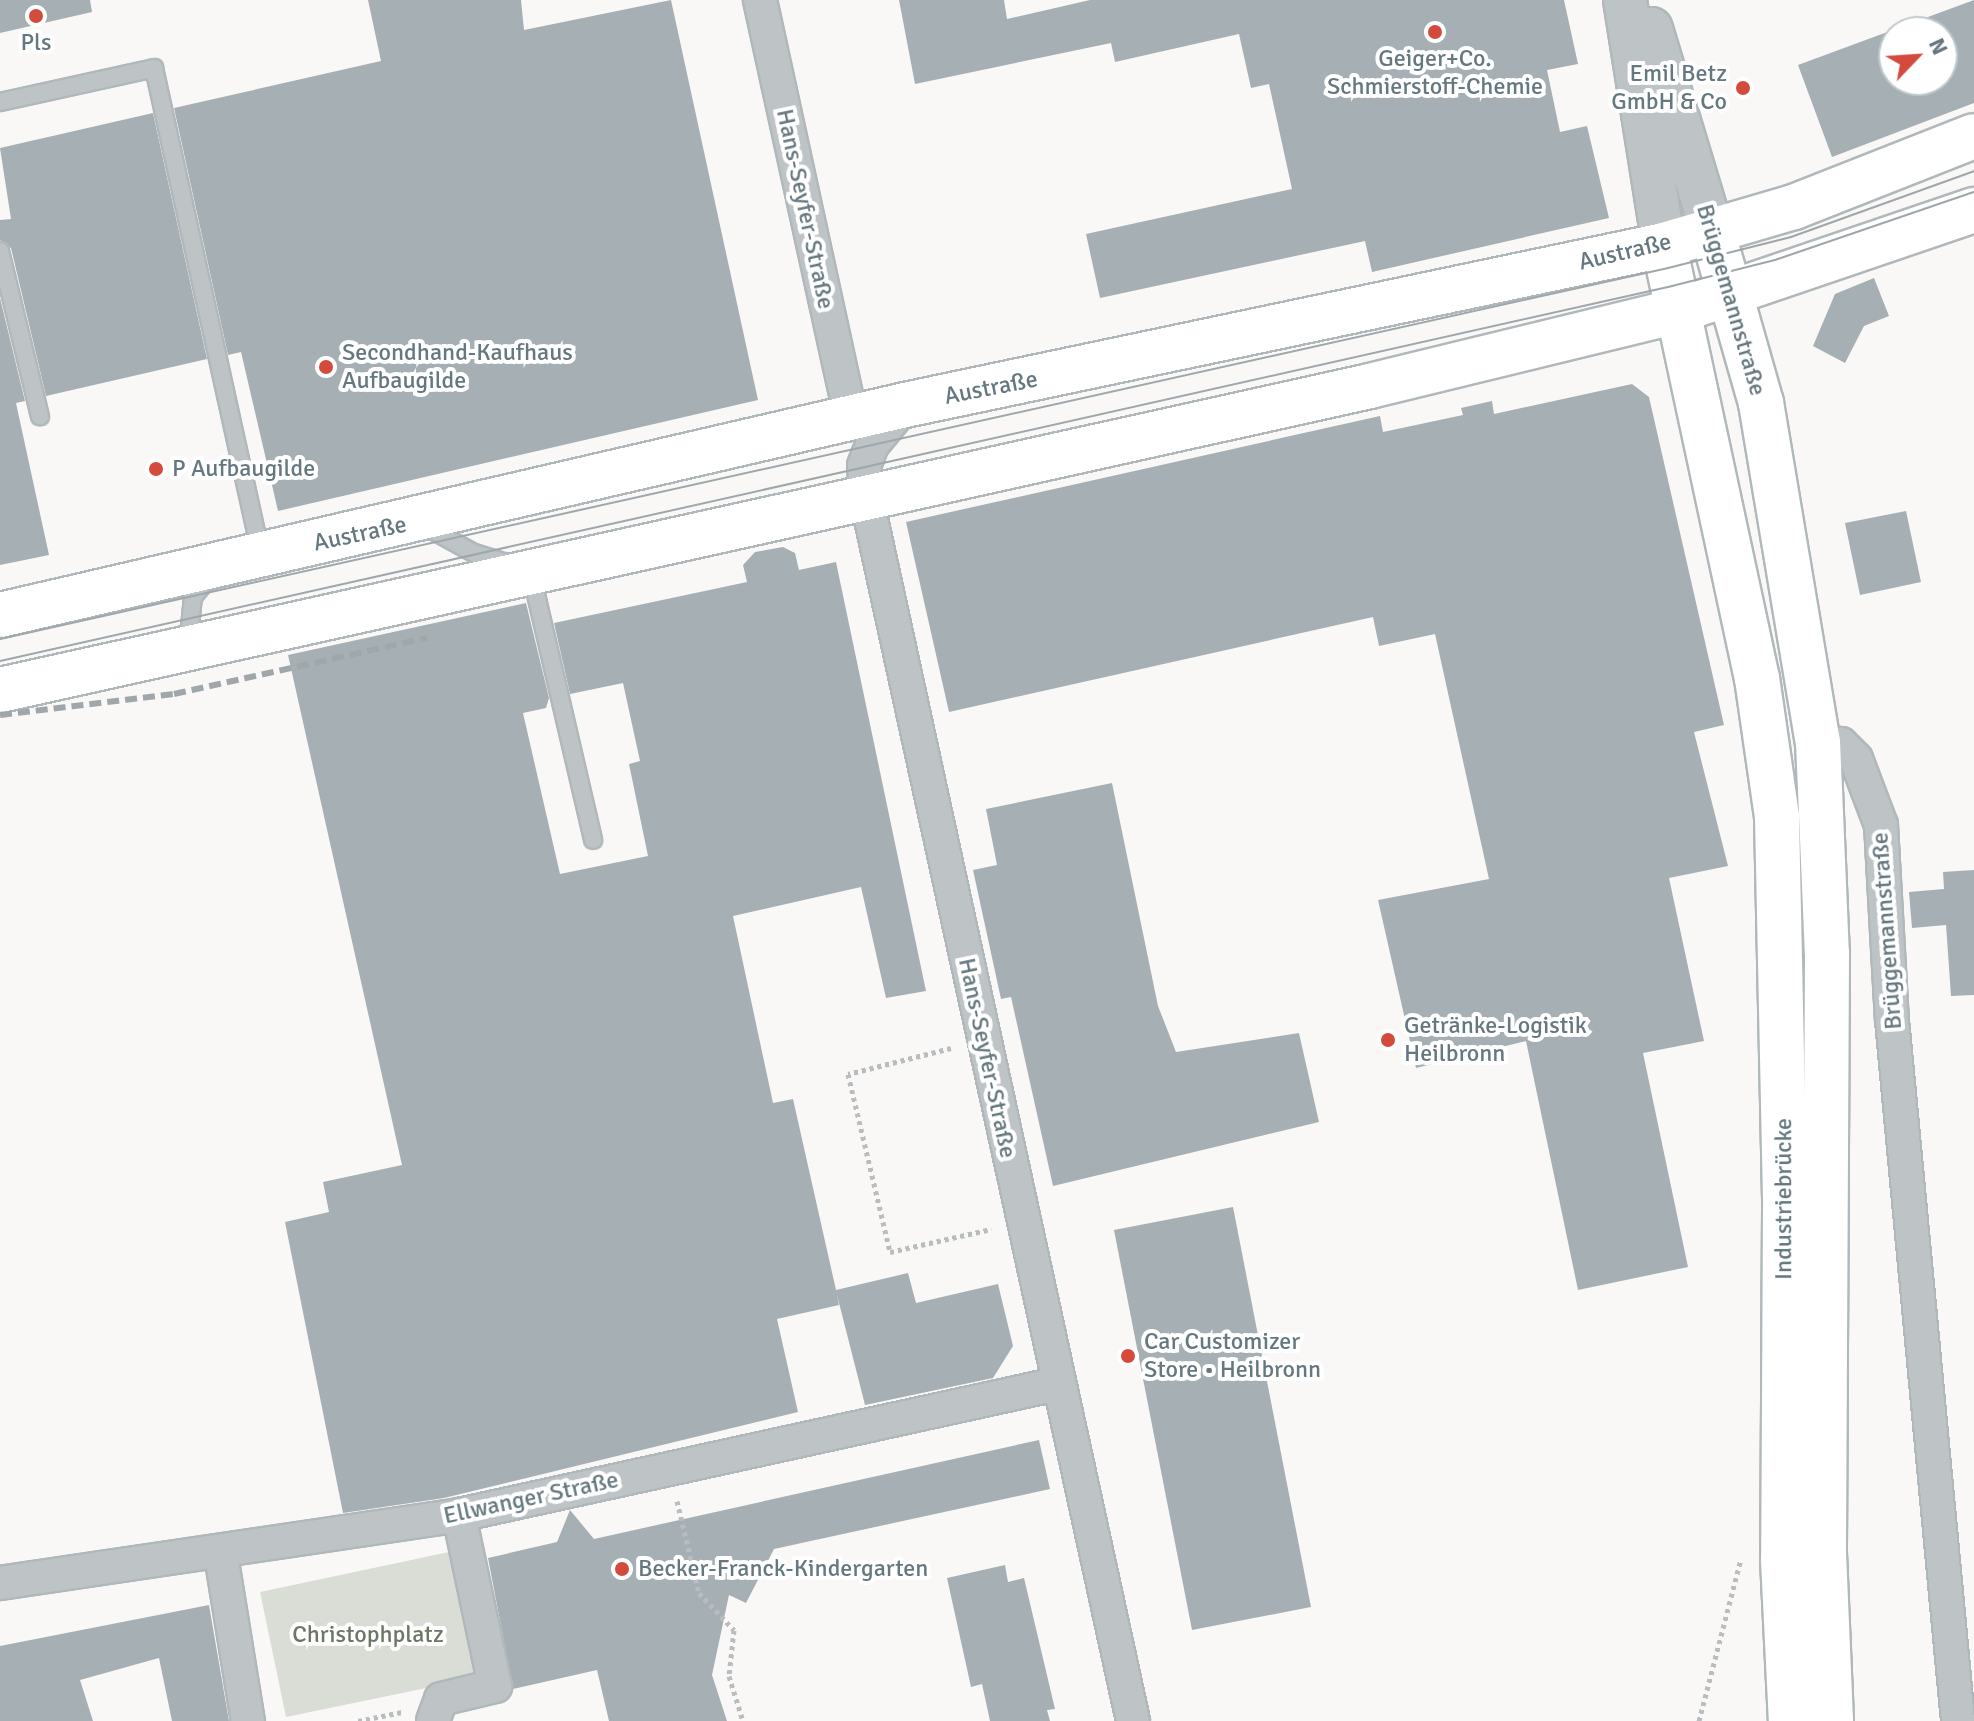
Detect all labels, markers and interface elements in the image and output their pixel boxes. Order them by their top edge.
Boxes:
marker: Pls [27,7,45,25]
north arrow [1878,16,1958,96]
marker: Geiger+Co. Schmierstoff-Chemie [1426,23,1444,41]
place label: Pls [20,29,52,57]
text: N [1923,34,1954,59]
place label: Geiger+Co. Schmierstoff-Chemie [1327,45,1543,101]
place label: Emil Betz GmbH & Co [1611,60,1727,116]
marker: Emil Betz GmbH & Co [1734,79,1752,97]
street label: Hans-Seyfer-Straße [770,106,840,312]
street label: Brüggemannstraße [1690,201,1772,399]
street label: Austraße [1576,227,1674,277]
place label: Secondhand-Kaufhaus Aufbaugilde [342,339,573,395]
marker: Secondhand-Kaufhaus Aufbaugilde [317,358,335,376]
street label: Austraße [942,365,1040,411]
place label: P Aufbaugilde [172,455,315,483]
marker: P Aufbaugilde [147,460,165,478]
street label: Austraße [311,510,409,558]
street label: Brüggemannstraße [1866,831,1908,1031]
street label: Hans-Seyfer-Straße [952,955,1022,1161]
place label: Getränke-Logistik Heilbronn [1404,1012,1587,1068]
marker: Getränke-Logistik Heilbronn [1379,1031,1397,1049]
street label: Industriebrücke [1770,1118,1798,1280]
place label: Car Customizer Store • Heilbronn [1144,1328,1321,1384]
marker: Car Customizer Store • Heilbronn [1119,1347,1137,1365]
street label: Ellwanger Straße [441,1465,621,1531]
place label: Becker-Franck-Kindergarten [638,1555,928,1583]
marker: Becker-Franck-Kindergarten [613,1560,631,1578]
park label: Christophplatz [292,1621,444,1649]

